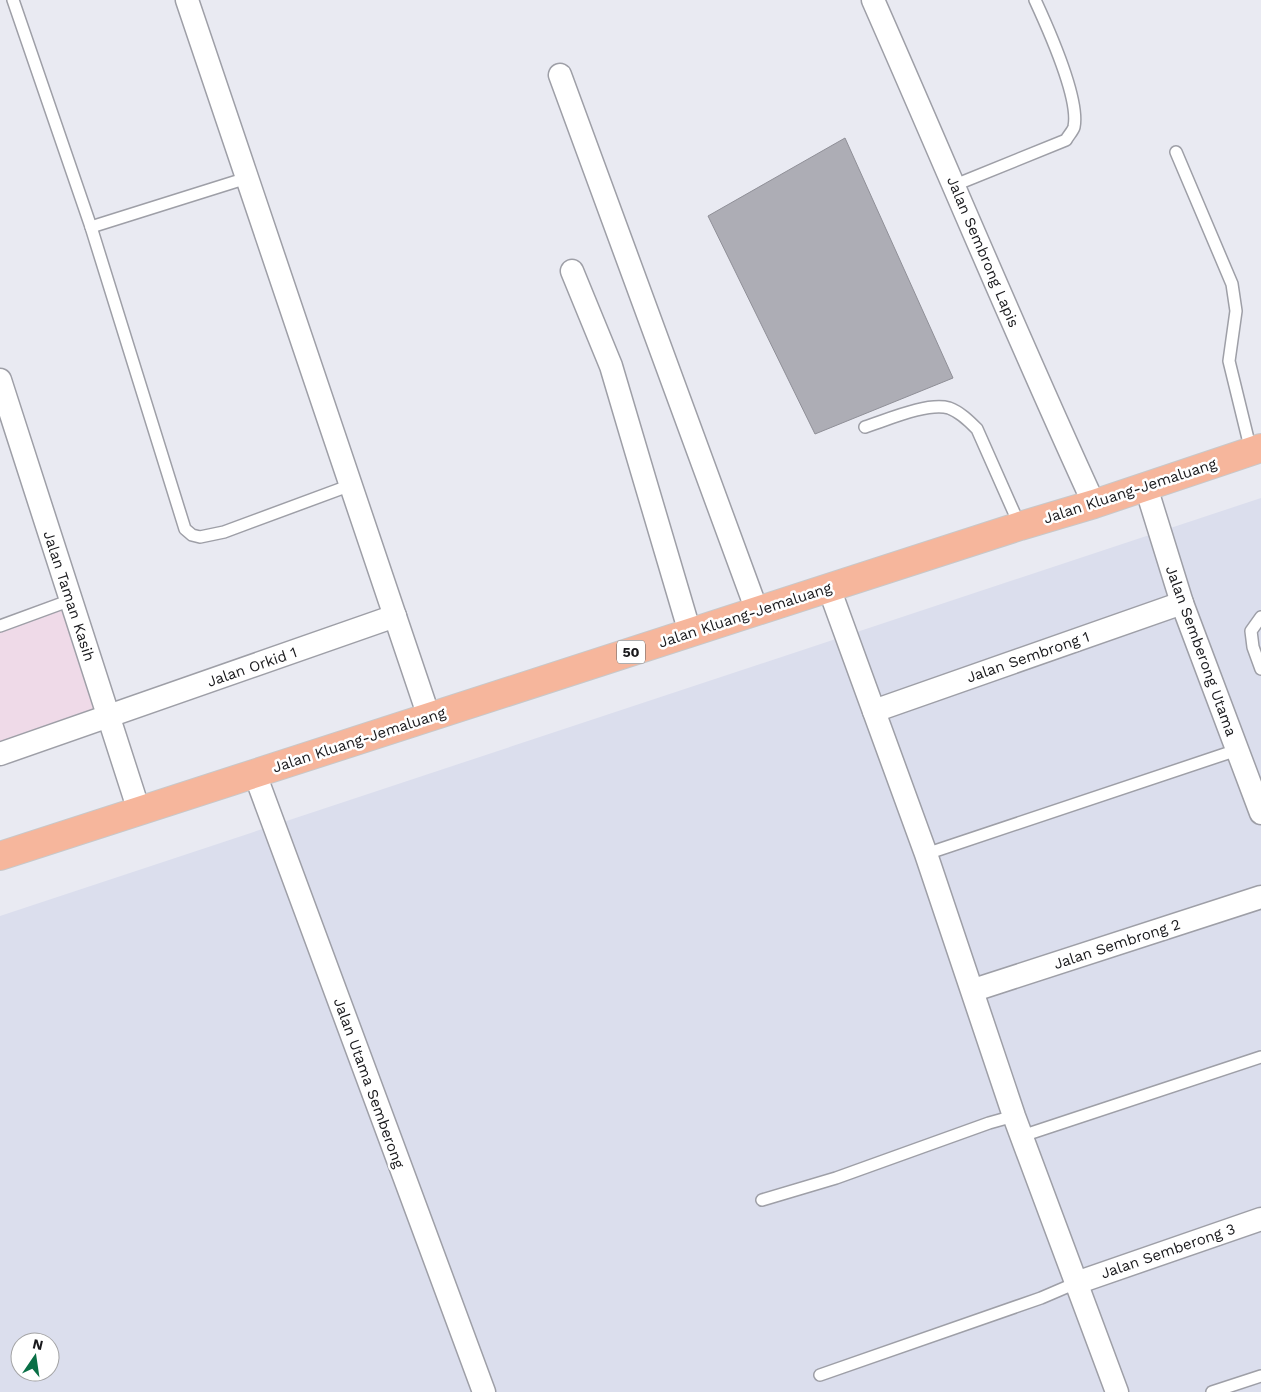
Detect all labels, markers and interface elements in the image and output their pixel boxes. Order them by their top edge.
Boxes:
street label: Jalan Sembrong Lapis [943,174,1023,330]
street label: Jalan Kluang-Jemaluang [1041,455,1219,527]
street label: Jalan Taman Kasih [39,528,99,664]
street label: Jalan Semberong Utama [1162,563,1240,739]
street label: Jalan Kluang-Jemaluang [656,579,834,651]
street label: Jalan Sembrong 1 [964,627,1092,687]
road number: 50 [617,640,645,664]
street label: Jalan Orkid 1 [205,643,299,691]
street label: Jalan Kluang-Jemaluang [270,704,448,776]
street label: Jalan Sembrong 2 [1051,915,1183,973]
street label: Jalan Utama Semberong [330,995,408,1171]
street label: Jalan Semberong 3 [1098,1220,1238,1282]
north arrow [10,1332,60,1382]
text: N [31,1335,45,1353]

